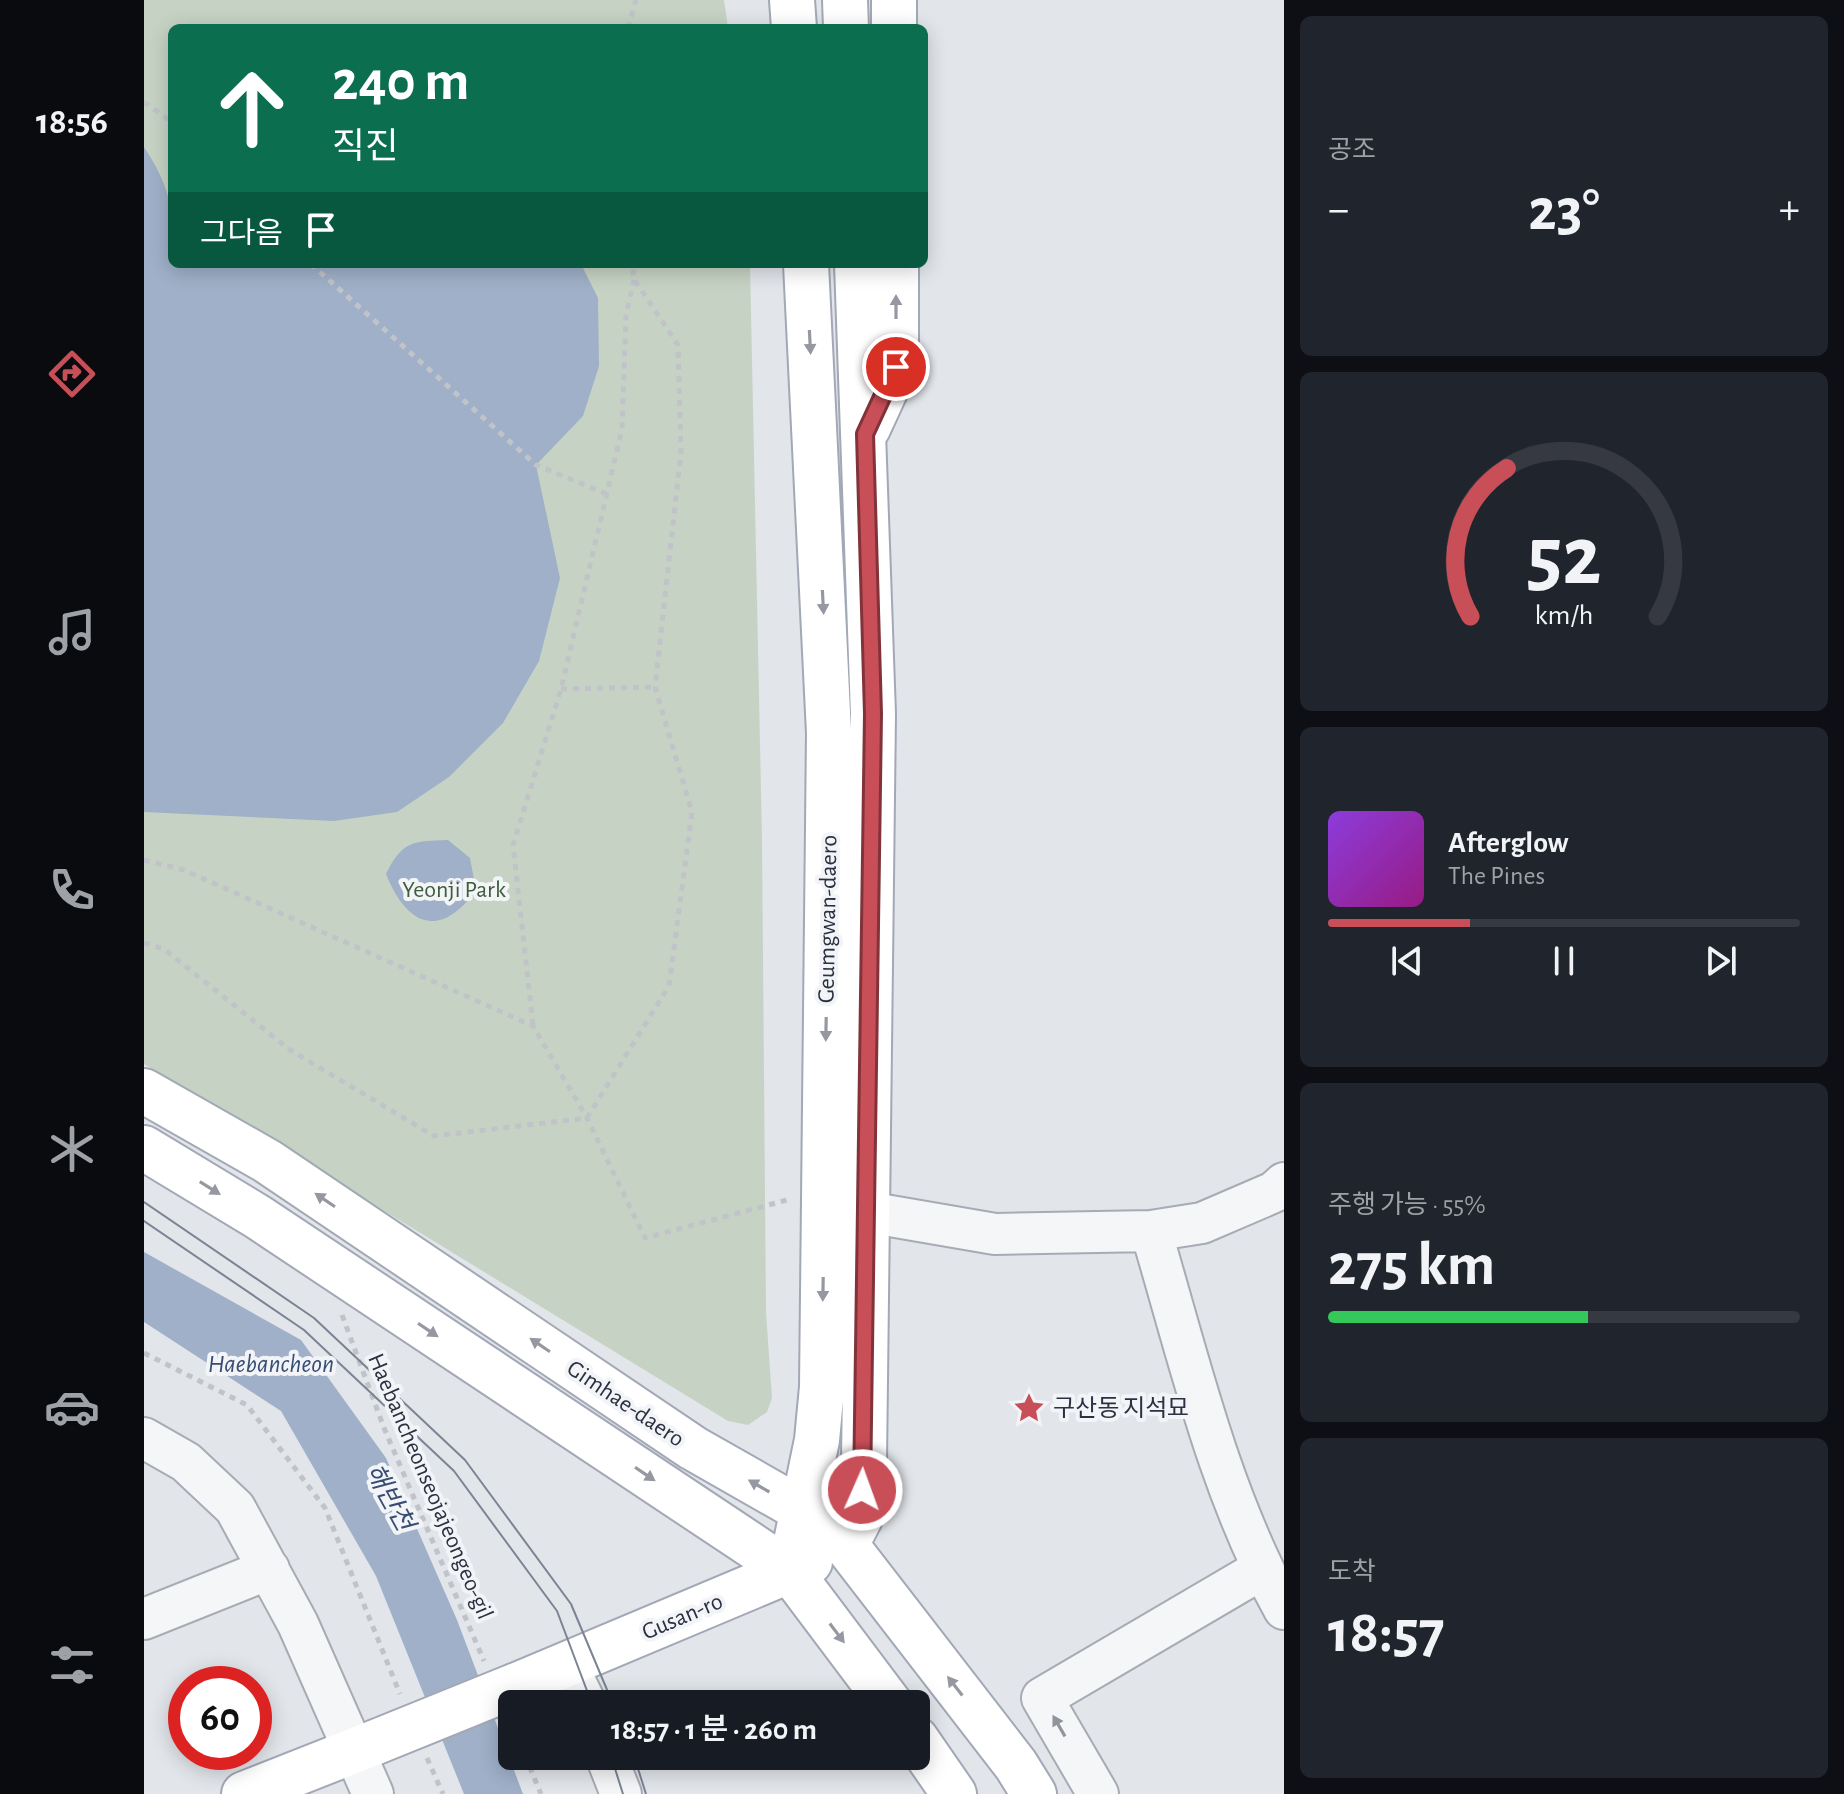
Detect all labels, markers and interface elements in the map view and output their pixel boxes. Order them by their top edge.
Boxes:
text: 240 m [332,54,469,110]
icon: ahead [200,56,304,160]
text: 18:56 [36,104,108,140]
text: 직진 [332,129,398,165]
text: 공조 [1328,137,1376,163]
text: 23° [1528,181,1600,241]
text: − [1328,188,1349,232]
text: + [1779,188,1800,232]
icon: arrive [299,208,343,252]
text: 그다음 [200,219,283,249]
one-way arrow [890,294,902,319]
one-way arrow [803,330,816,355]
pin [862,333,930,401]
icon: arrive [874,345,918,389]
icon: directions [44,346,100,402]
text: 52 [1526,516,1602,600]
one-way arrow [816,590,829,615]
text: km/h [1535,602,1593,631]
icon: music [44,604,100,660]
text: Afterglow [1448,828,1569,858]
street label: Geumgwan-daero [815,835,841,1003]
icon: phone [44,862,100,918]
text: The Pines [1448,863,1545,889]
park label: Yeonji Park [402,878,506,902]
icon: previous [1385,939,1429,983]
icon: pause [1542,939,1586,983]
icon: next [1699,939,1743,983]
one-way arrow [820,1017,832,1042]
icon: climate [44,1121,100,1177]
one-way arrow [200,1181,221,1196]
text: 주행 가능 · 55% [1328,1192,1486,1218]
one-way arrow [314,1193,335,1208]
text: 275 km [1328,1236,1495,1296]
one-way arrow [817,1277,829,1302]
one-way arrow [418,1323,439,1338]
one-way arrow [530,1338,551,1353]
street label: Haebancheonseojajeongeo-gil [363,1350,497,1623]
water label: Haebancheon [208,1351,334,1377]
street label: Gimhae-daero [563,1356,688,1452]
icon: car [44,1379,100,1435]
place icon: 구산동 지석묘 [1012,1391,1046,1425]
place label: 구산동 지석묘 [1053,1396,1189,1421]
position arrow [820,1448,904,1532]
water label: 해반천 [360,1459,420,1538]
one-way arrow [634,1466,656,1481]
one-way arrow [748,1479,770,1493]
text: 도착 [1328,1559,1376,1585]
street label: Gusan-ro [639,1589,726,1645]
text: 18:57 [1328,1603,1445,1663]
one-way arrow [828,1623,844,1644]
icon: filters [44,1637,100,1693]
speed limit sign: 60 [168,1666,272,1770]
one-way arrow [947,1676,963,1696]
text: 18:57 · 1 분 · 260 m [611,1715,817,1745]
one-way arrow [1052,1715,1066,1738]

